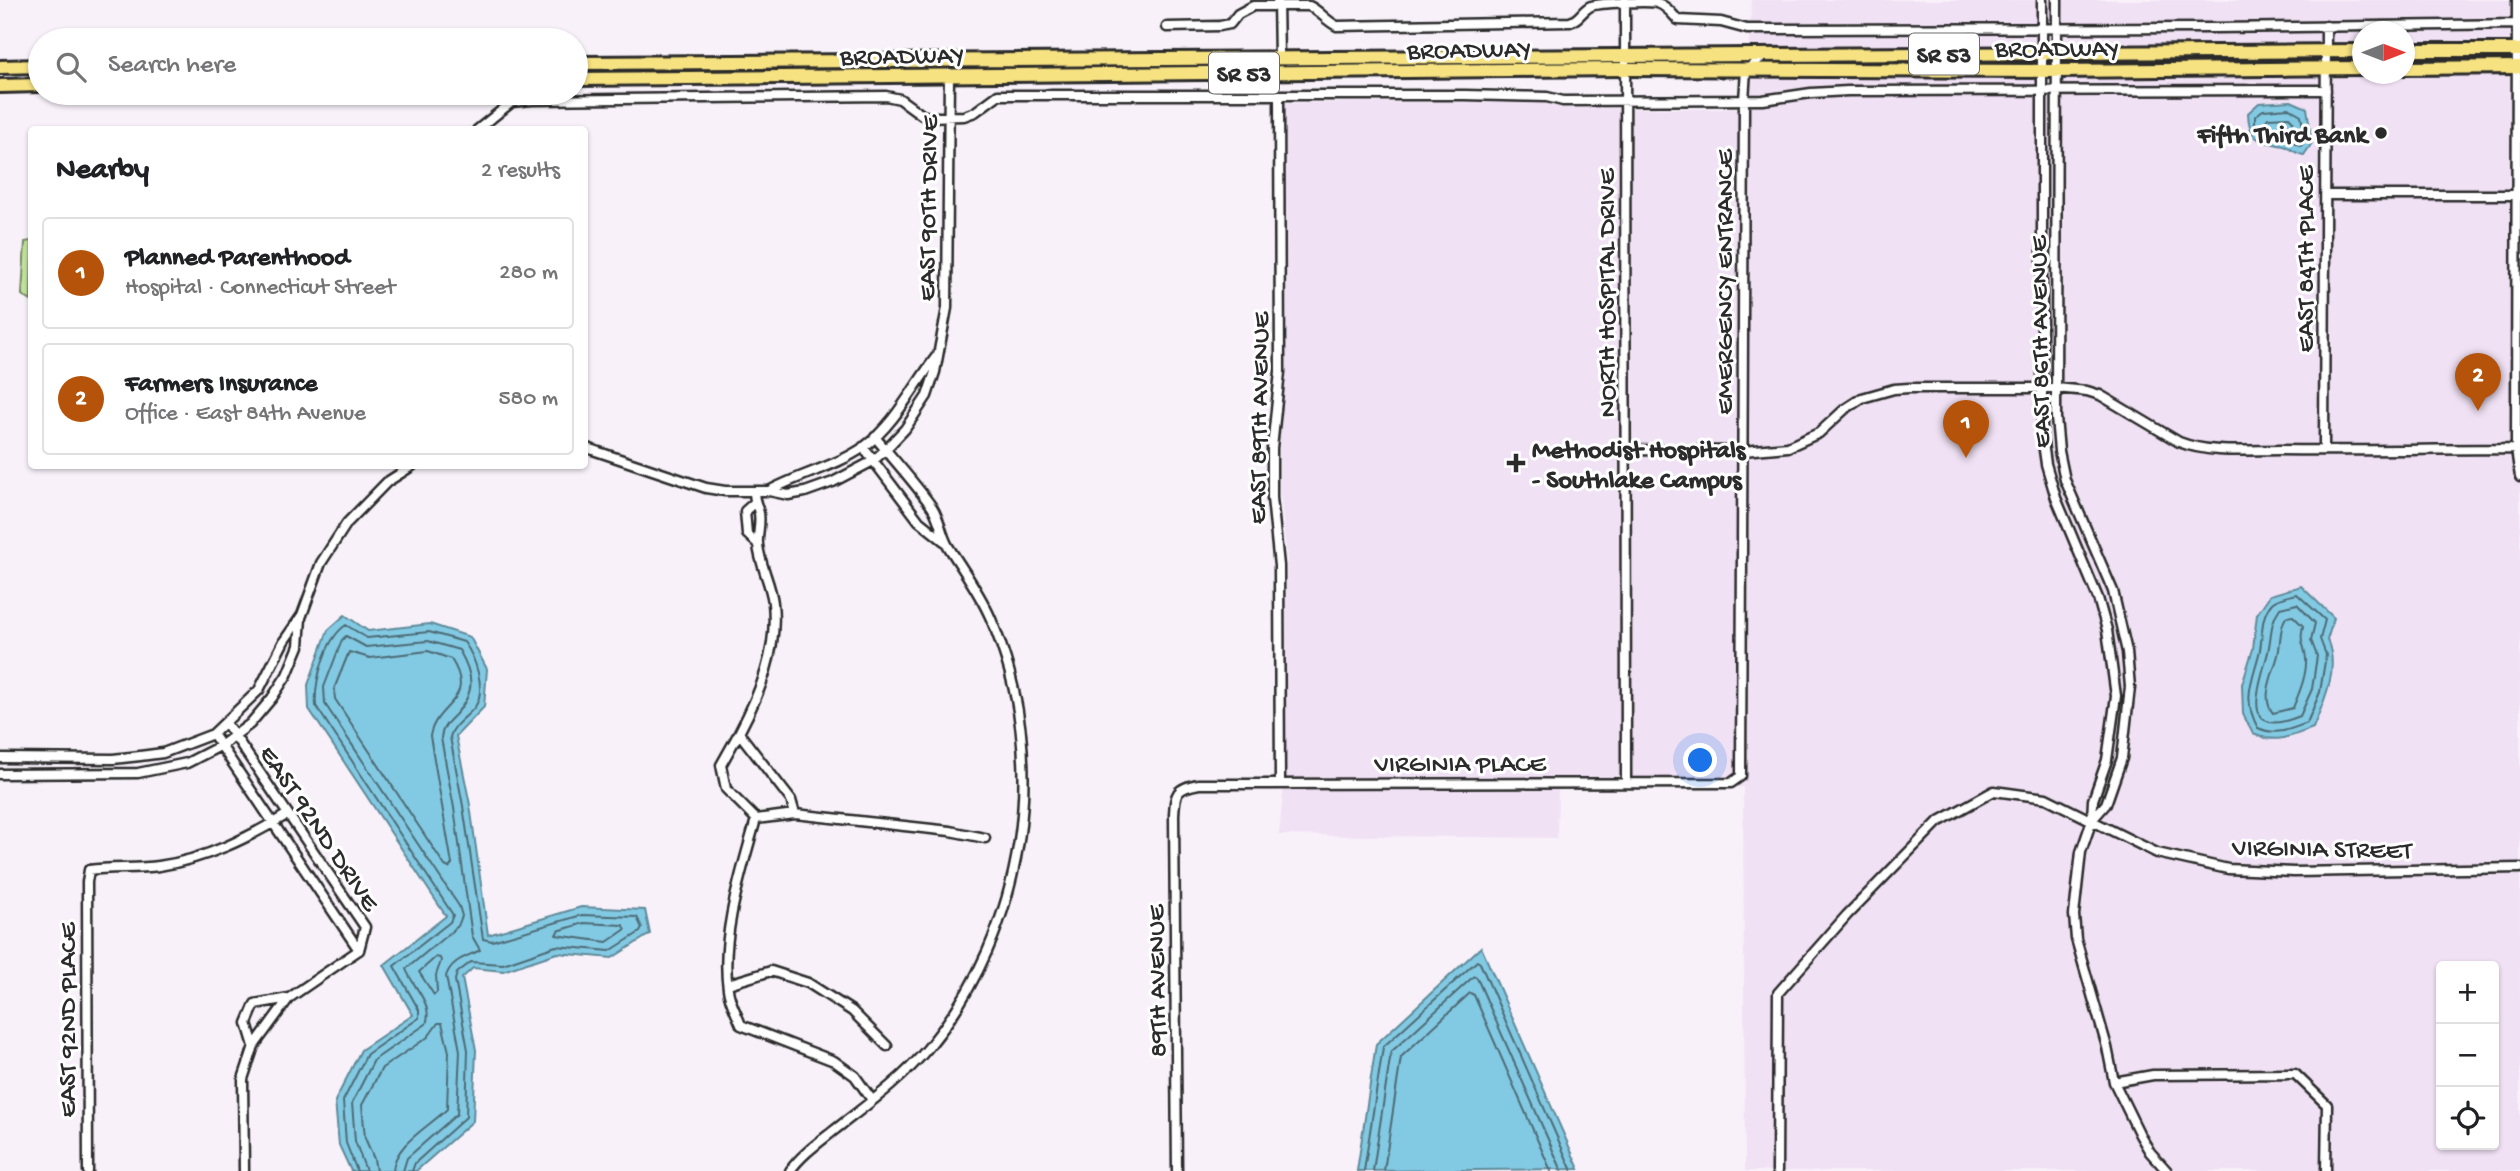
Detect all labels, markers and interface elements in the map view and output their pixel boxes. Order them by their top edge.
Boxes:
north arrow [2352,21,2415,84]
search box [28,28,588,105]
road number: SR 53 [1909,34,1979,74]
street label: BROADWAY [1406,36,1532,69]
street label: BROADWAY [1994,36,2119,67]
street label: BROADWAY [839,42,965,75]
icon: search [52,48,90,86]
text: Search here [108,51,236,82]
road number: SR 53 [1209,52,1279,94]
street label: EAST 90TH DRIVE [913,114,948,301]
place label: Fifth Third Bank [2196,122,2370,153]
marker: Fifth Third Bank [2373,125,2389,141]
street label: EMERGENCY ENTRANCE [1712,149,1743,415]
text: Nearby [56,154,149,189]
text: 2 results [481,158,560,185]
street label: EAST 84TH PLACE [2293,165,2324,352]
street label: NORTH HOSPITAL DRIVE [1594,168,1625,417]
street label: EAST 86TH AVENUE [2025,235,2060,448]
text: Planned Parenthood [125,244,350,275]
text: 1 [76,260,86,287]
text: 280 m [499,260,558,287]
text: Hospital · Connecticut Street [125,275,395,302]
street label: EAST 89TH AVENUE [1244,311,1279,524]
pin: 2 [2455,353,2501,411]
text: Farmers Insurance [125,370,317,401]
text: 2 [75,386,87,413]
text: 580 m [498,386,558,413]
pin: 1 [1943,400,1989,458]
text: Office · East 84th Avenue [125,401,366,428]
place label: Methodist Hospitals - Southlake Campus [1532,437,1747,498]
marker: Methodist Hospitals - Southlake Campus [1506,453,1526,473]
street label: EAST 92ND DRIVE [250,741,385,919]
your location [1683,743,1717,777]
street label: VIRGINIA PLACE [1373,751,1546,782]
street label: VIRGINIA STREET [2231,834,2413,869]
street label: 89TH AVENUE [1143,904,1176,1057]
street label: EAST 92ND PLACE [55,922,86,1118]
map controls [2436,961,2499,1150]
button: + [2436,961,2499,1024]
button: − [2436,1024,2499,1087]
button: locate [2436,1087,2499,1150]

